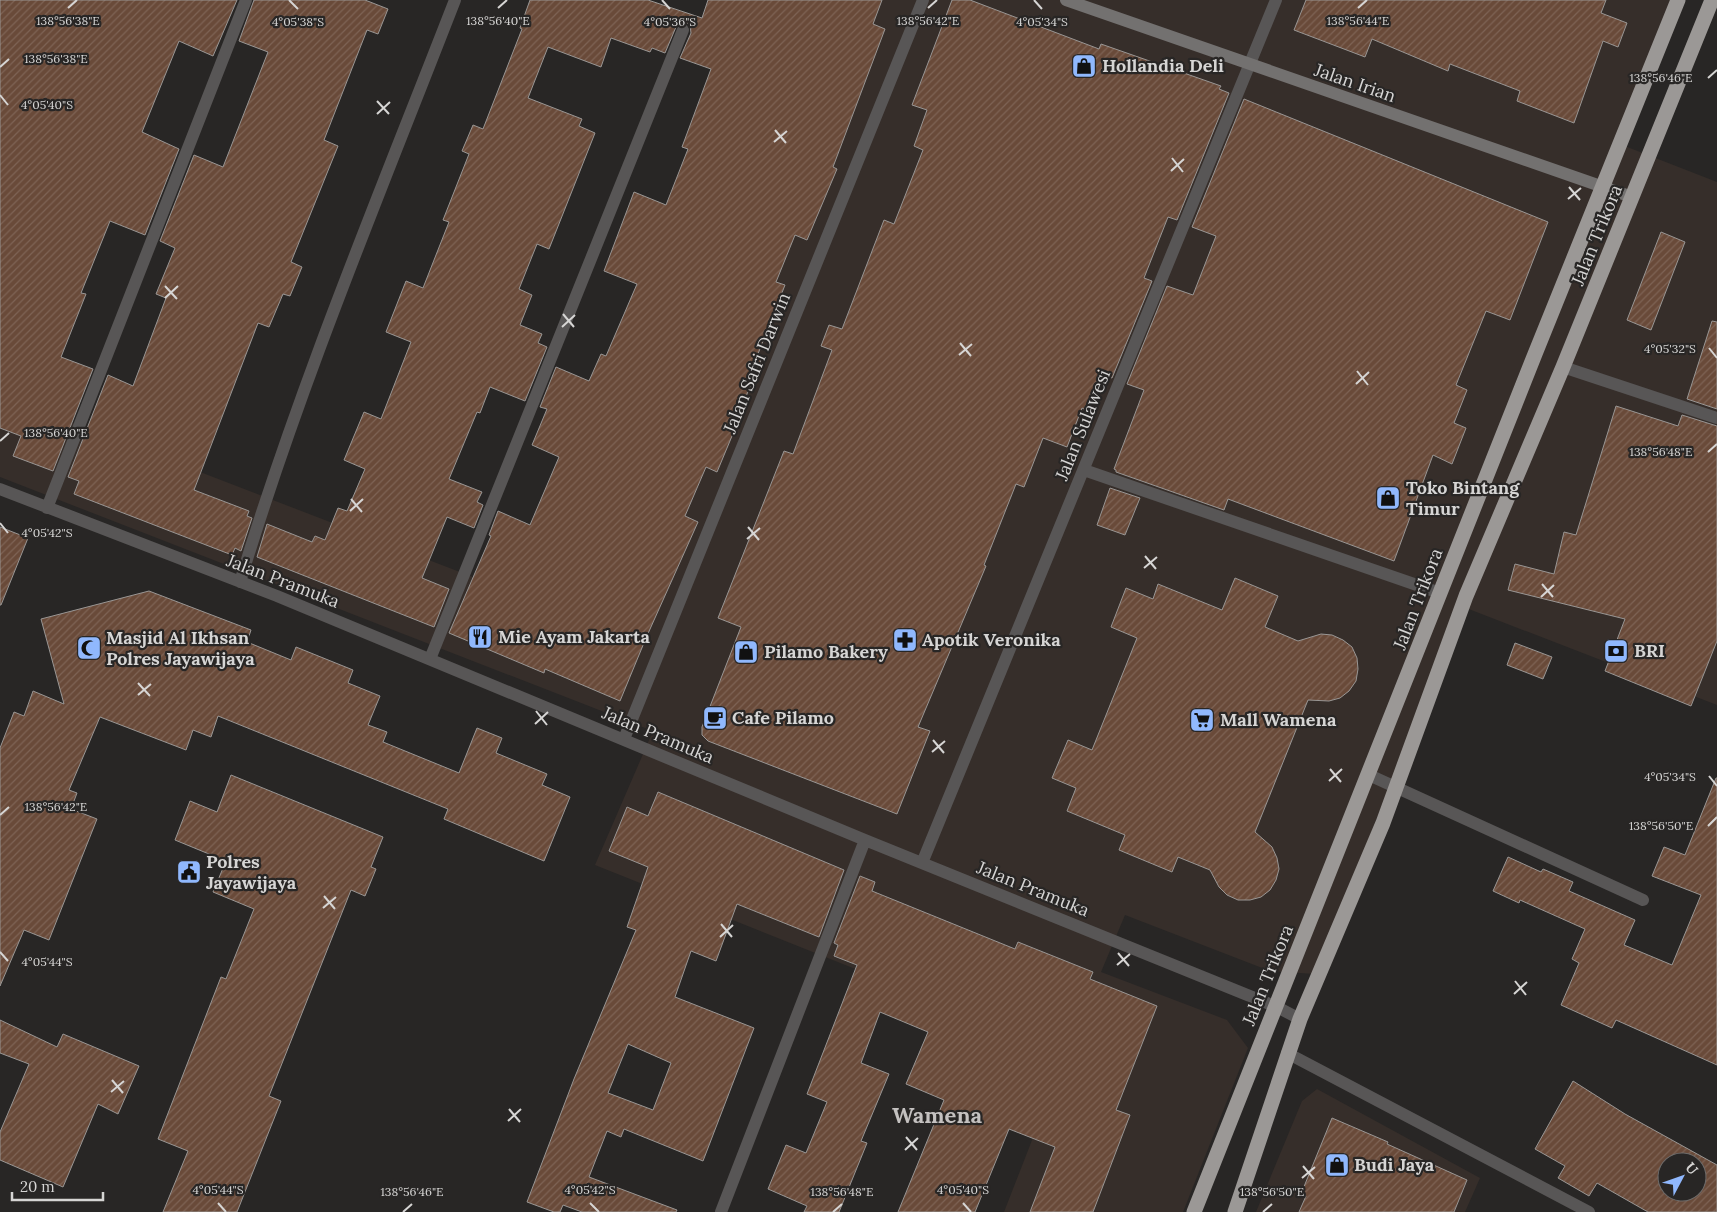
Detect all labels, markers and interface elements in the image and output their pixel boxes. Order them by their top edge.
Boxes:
text: 138°56'38"E [36,13,100,28]
text: 138°56'40"E [466,13,530,28]
text: 138°56'42"E [897,13,959,28]
text: 138°56'44"E [1327,13,1389,28]
text: 4°05'38"S [272,14,324,29]
text: 4°05'36"S [644,14,696,29]
text: 4°05'34"S [1016,14,1068,29]
text: 138°56'38"E [24,51,88,66]
shop icon: Hollandia Deli [1071,53,1097,79]
place label: Hollandia Deli [1102,54,1224,77]
street label: Jalan Irian [1311,58,1399,107]
text: 138°56'46"E [1629,70,1693,85]
text: 4°05'40"S [21,97,73,112]
street label: Jalan Trikora [1566,181,1627,290]
street label: Jalan Safri Darwin [717,289,795,437]
text: 4°05'32"S [1644,341,1696,356]
street label: Jalan Sulawesi [1049,366,1115,485]
text: 138°56'40"E [24,425,88,440]
text: 138°56'48"E [1630,444,1692,459]
place label: Toko Bintang Timur [1406,476,1520,520]
shop icon: Toko Bintang Timur [1375,485,1401,511]
text: 4°05'42"S [21,525,73,540]
street label: Jalan Trikora [1387,545,1447,654]
street label: Jalan Pramuka [222,548,343,613]
restaurant icon: Mie Ayam Jakarta [467,624,493,650]
place label: Mie Ayam Jakarta [498,625,650,648]
place label: Masjid Al Ikhsan Polres Jayawijaya [106,626,255,670]
pharmacy icon: Apotik Veronika [892,627,918,653]
place label: Apotik Veronika [922,628,1061,651]
mosque icon: Masjid Al Ikhsan Polres Jayawijaya [76,635,102,661]
bank icon: BRI [1603,638,1629,664]
shop icon: Pilamo Bakery [733,639,759,665]
place label: BRI [1634,639,1665,662]
place label: Pilamo Bakery [764,640,888,663]
street label: Jalan Pramuka [598,700,718,768]
cafe icon: Cafe Pilamo [702,705,728,731]
place label: Cafe Pilamo [732,706,834,729]
supermarket icon: Mall Wamena [1189,707,1215,733]
place label: Mall Wamena [1220,708,1337,731]
text: 4°05'34"S [1644,769,1696,784]
text: 138°56'42"E [25,799,87,814]
text: 138°56'50"E [1629,818,1693,833]
place label: Polres Jayawijaya [206,850,297,894]
street label: Jalan Pramuka [973,855,1093,922]
public building icon: Polres Jayawijaya [176,859,202,885]
street label: Jalan Trikora [1237,921,1298,1030]
text: 4°05'44"S [22,954,73,969]
district label: Wamena [892,1101,982,1129]
shop icon: Budi Jaya [1324,1152,1350,1178]
north arrow [1657,1152,1707,1202]
place label: Budi Jaya [1354,1153,1435,1176]
text: U [1682,1159,1702,1179]
scale bar [12,1170,104,1202]
text: 20 m [20,1177,55,1196]
text: 4°05'44"S [193,1182,244,1197]
text: 4°05'42"S [564,1182,616,1197]
text: 4°05'40"S [937,1182,989,1197]
text: 138°56'46"E [380,1184,444,1199]
text: 138°56'48"E [811,1184,873,1199]
text: 138°56'50"E [1240,1184,1304,1199]

